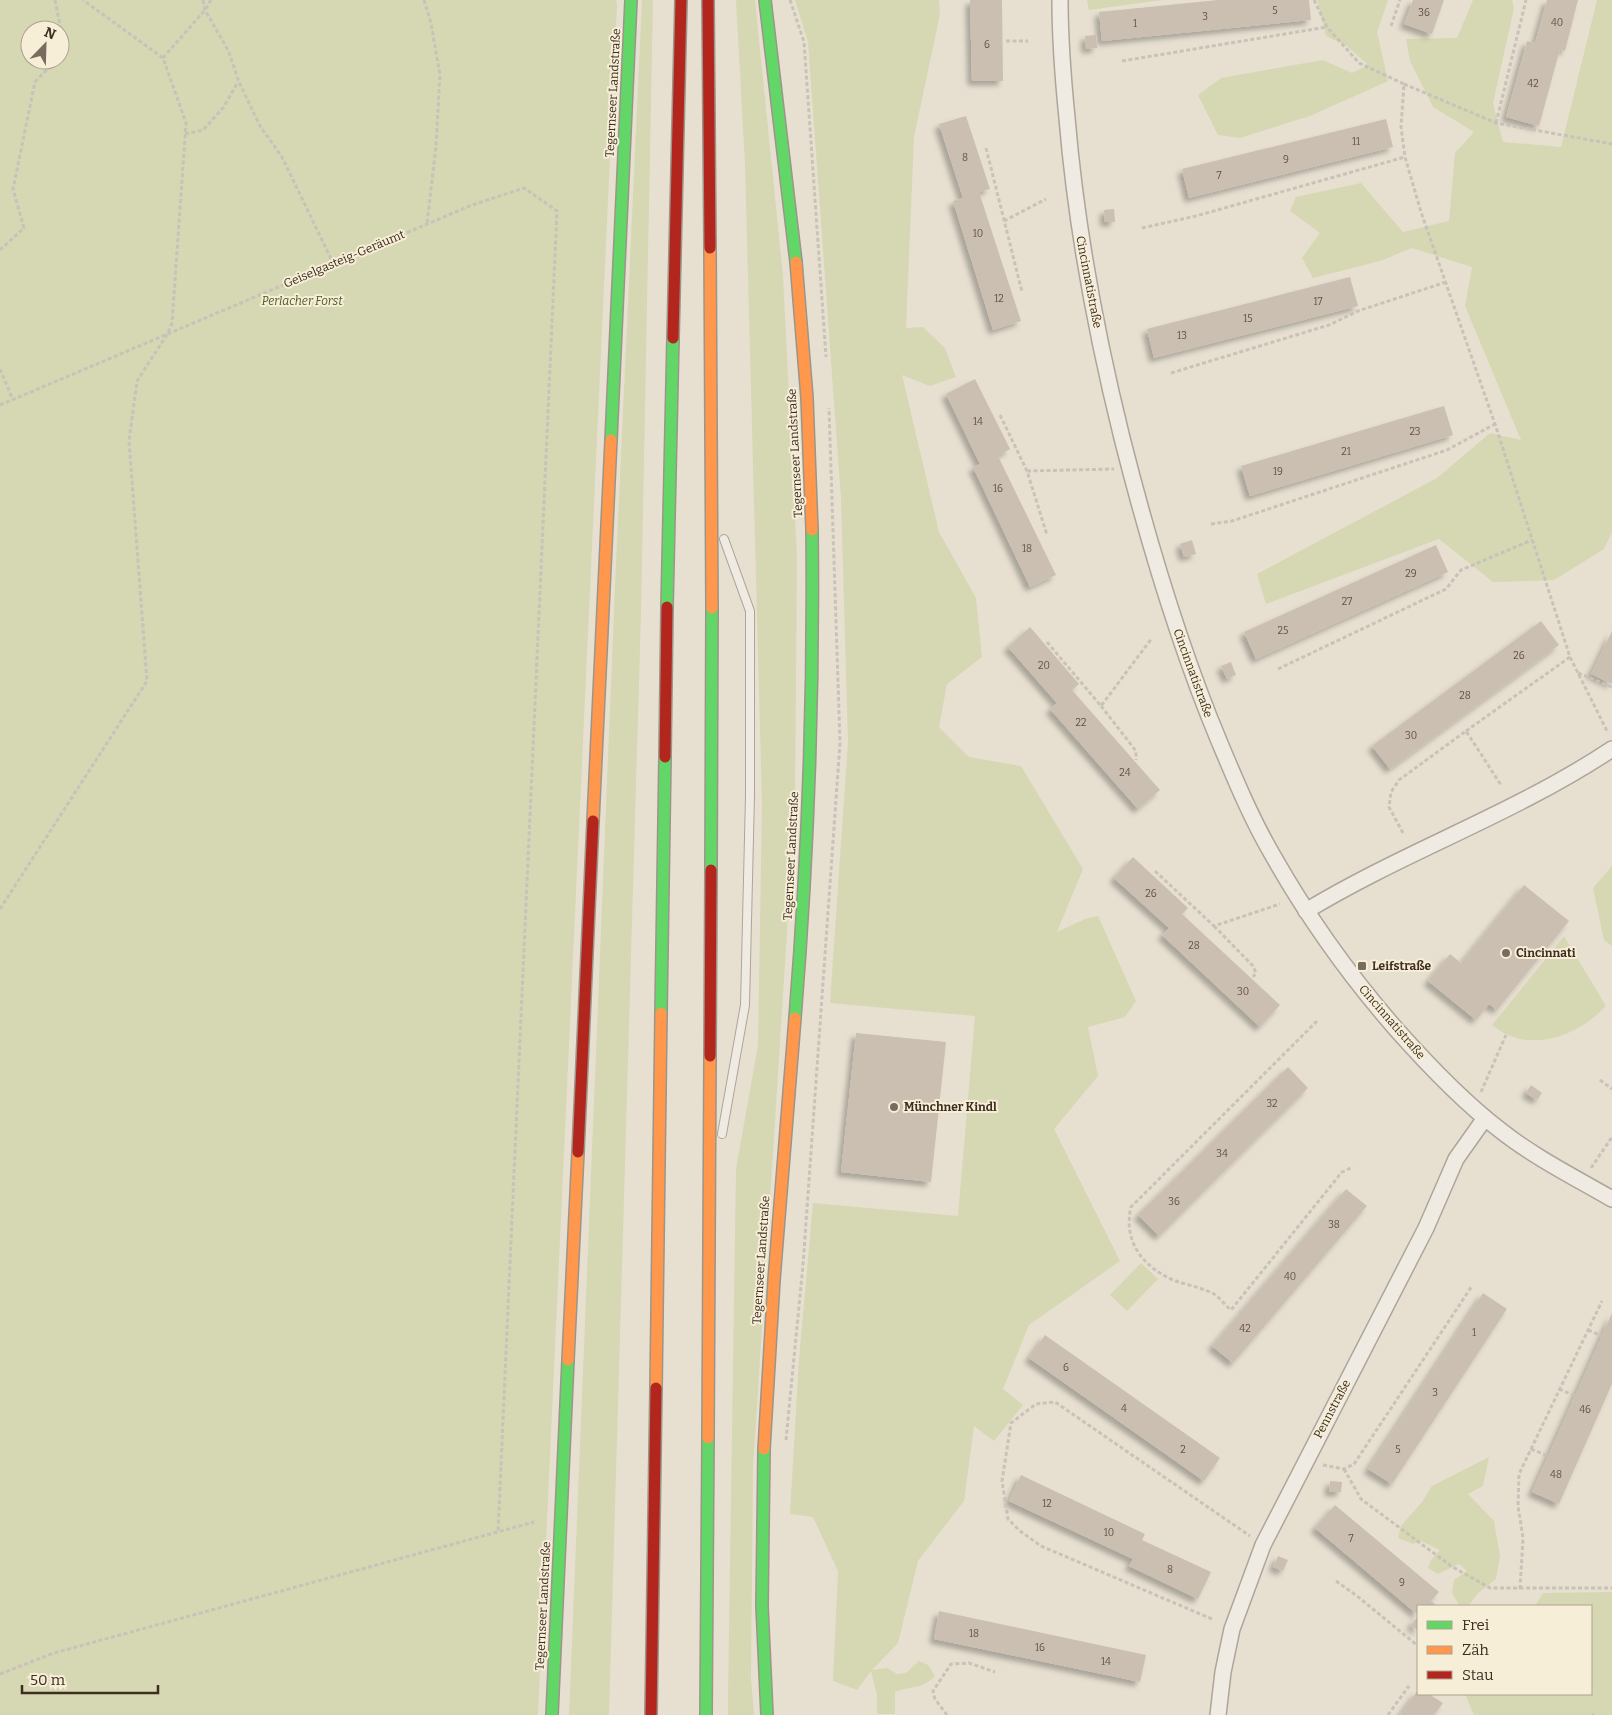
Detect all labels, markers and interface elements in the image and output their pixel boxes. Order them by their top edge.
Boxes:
house number: 5 [1272,5,1278,17]
house number: 36 [1418,7,1430,19]
house number: 3 [1202,11,1208,23]
house number: 40 [1551,17,1563,29]
house number: 1 [1133,18,1137,30]
north arrow [20,20,70,70]
text: N [42,24,58,44]
street label: Tegernseer Landstraße [603,28,623,158]
house number: 6 [984,39,990,51]
house number: 42 [1527,78,1539,90]
house number: 11 [1352,136,1360,148]
house number: 8 [962,152,968,164]
house number: 9 [1283,154,1289,166]
house number: 7 [1216,170,1222,182]
street label: Geiselgasteig-Geräumt [281,227,407,291]
house number: 10 [973,228,983,240]
street label: Cincinnatistraße [1073,235,1105,329]
house number: 12 [994,293,1004,305]
park label: Perlacher Forst [261,294,343,308]
house number: 17 [1314,296,1322,308]
house number: 15 [1243,313,1253,325]
house number: 13 [1177,330,1187,342]
street label: Tegernseer Landstraße [785,388,805,518]
house number: 14 [973,416,983,428]
house number: 23 [1409,426,1421,438]
house number: 21 [1341,446,1351,458]
house number: 19 [1273,466,1283,478]
house number: 16 [993,483,1003,495]
house number: 18 [1022,543,1032,555]
house number: 29 [1405,568,1417,580]
house number: 27 [1342,596,1352,608]
house number: 25 [1278,625,1288,637]
street label: Cincinnatistraße [1170,627,1216,719]
house number: 26 [1513,650,1525,662]
house number: 20 [1038,660,1050,672]
house number: 28 [1459,690,1471,702]
house number: 22 [1076,717,1086,729]
house number: 30 [1405,730,1417,742]
house number: 24 [1119,767,1131,779]
street label: Tegernseer Landstraße [781,791,801,921]
house number: 26 [1145,888,1157,900]
house number: 28 [1188,940,1200,952]
place label: Cincinnati [1516,946,1576,960]
marker: Cincinnati [1500,947,1512,959]
place label: Leifstraße [1372,959,1432,973]
marker: Leifstraße [1356,960,1368,972]
street label: Cincinnatistraße [1356,982,1428,1062]
house number: 30 [1237,986,1249,998]
house number: 32 [1266,1098,1278,1110]
place label: Münchner Kindl [904,1100,997,1114]
marker: Münchner Kindl [888,1101,900,1113]
house number: 34 [1216,1148,1228,1160]
street label: Tegernseer Landstraße [750,1195,772,1325]
house number: 36 [1168,1196,1180,1208]
house number: 38 [1328,1219,1340,1231]
house number: 40 [1284,1271,1296,1283]
house number: 42 [1239,1323,1251,1335]
house number: 1 [1472,1327,1476,1339]
house number: 6 [1063,1362,1069,1374]
street label: Pennstraße [1311,1377,1353,1441]
house number: 3 [1432,1387,1438,1399]
house number: 4 [1121,1403,1127,1415]
house number: 46 [1579,1404,1591,1416]
house number: 2 [1180,1444,1186,1456]
house number: 5 [1395,1444,1401,1456]
house number: 48 [1550,1469,1562,1481]
house number: 12 [1042,1498,1052,1510]
house number: 10 [1104,1527,1114,1539]
house number: 7 [1348,1533,1354,1545]
street label: Tegernseer Landstraße [533,1541,553,1671]
house number: 8 [1167,1564,1173,1576]
house number: 9 [1399,1577,1405,1589]
legend [1417,1605,1592,1695]
text: Frei [1462,1616,1490,1634]
house number: 18 [969,1628,979,1640]
text: Zäh [1462,1641,1489,1659]
house number: 16 [1035,1642,1045,1654]
house number: 14 [1101,1656,1111,1668]
scale bar [22,1662,159,1694]
text: Stau [1462,1666,1494,1684]
text: 50 m [30,1671,66,1689]

